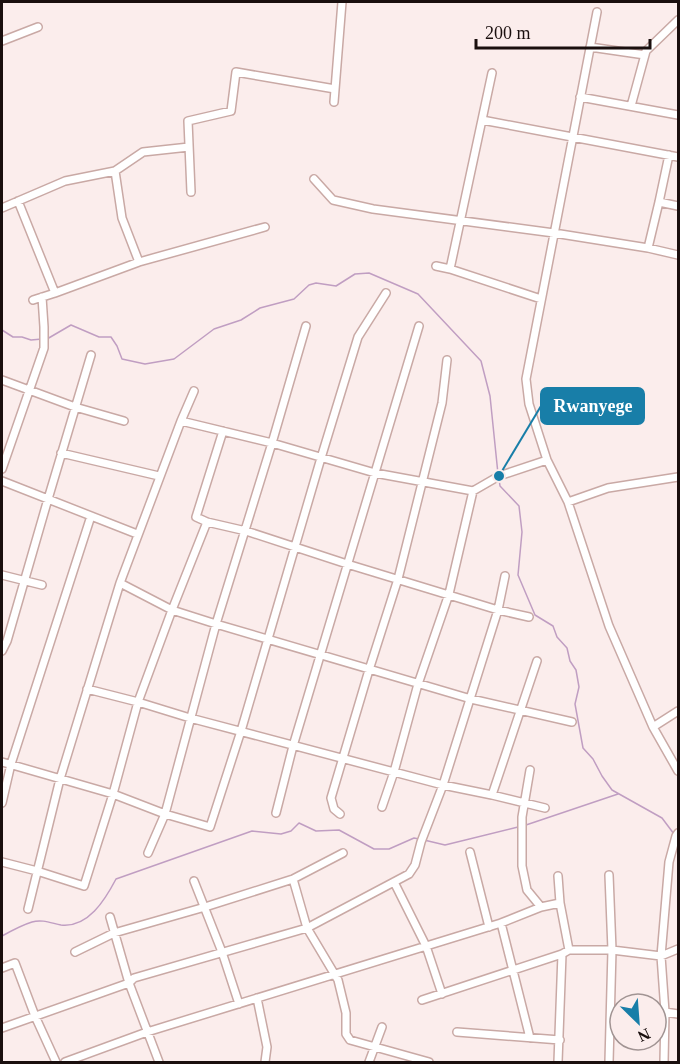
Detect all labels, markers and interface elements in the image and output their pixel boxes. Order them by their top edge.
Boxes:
scale bar [476,12,650,50]
text: 200 m [485,23,531,43]
callout: Rwanyege [541,388,644,424]
text: Rwanyege [554,396,633,416]
north arrow [608,992,668,1052]
text: N [635,1025,653,1045]

